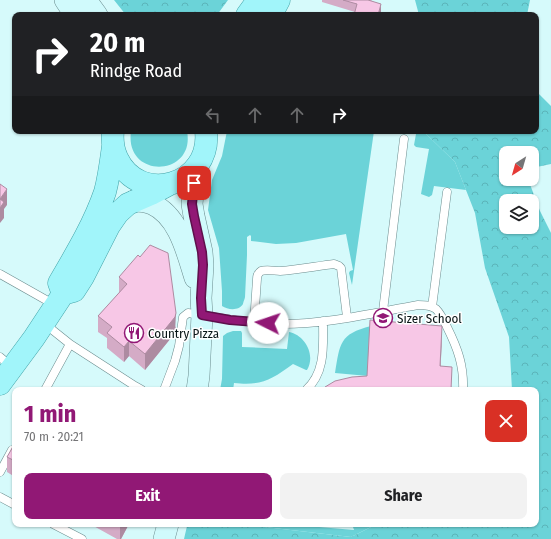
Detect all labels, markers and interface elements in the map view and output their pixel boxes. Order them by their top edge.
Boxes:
text: 20 m [90,26,145,59]
icon: right [24,28,76,80]
text: Rindge Road [90,60,182,82]
icon: left [202,104,224,126]
icon: ahead [244,104,266,126]
icon: ahead [286,104,308,126]
icon: right [328,104,350,126]
north arrow [499,146,539,186]
map controls [499,146,539,234]
pin [177,166,211,200]
icon: arrive [183,172,205,194]
button: layers [499,194,539,234]
position arrow [247,302,289,344]
school or university icon: Sizer School [372,307,394,329]
place label: Sizer School [397,311,462,326]
restaurant icon: Country Pizza [123,322,145,344]
place label: Country Pizza [148,326,219,341]
text: 1 min [24,400,76,428]
button: close [485,400,527,442]
text: 70 m · 20:21 [24,429,84,444]
button: Exit [24,473,272,519]
button: Share [280,473,527,519]

